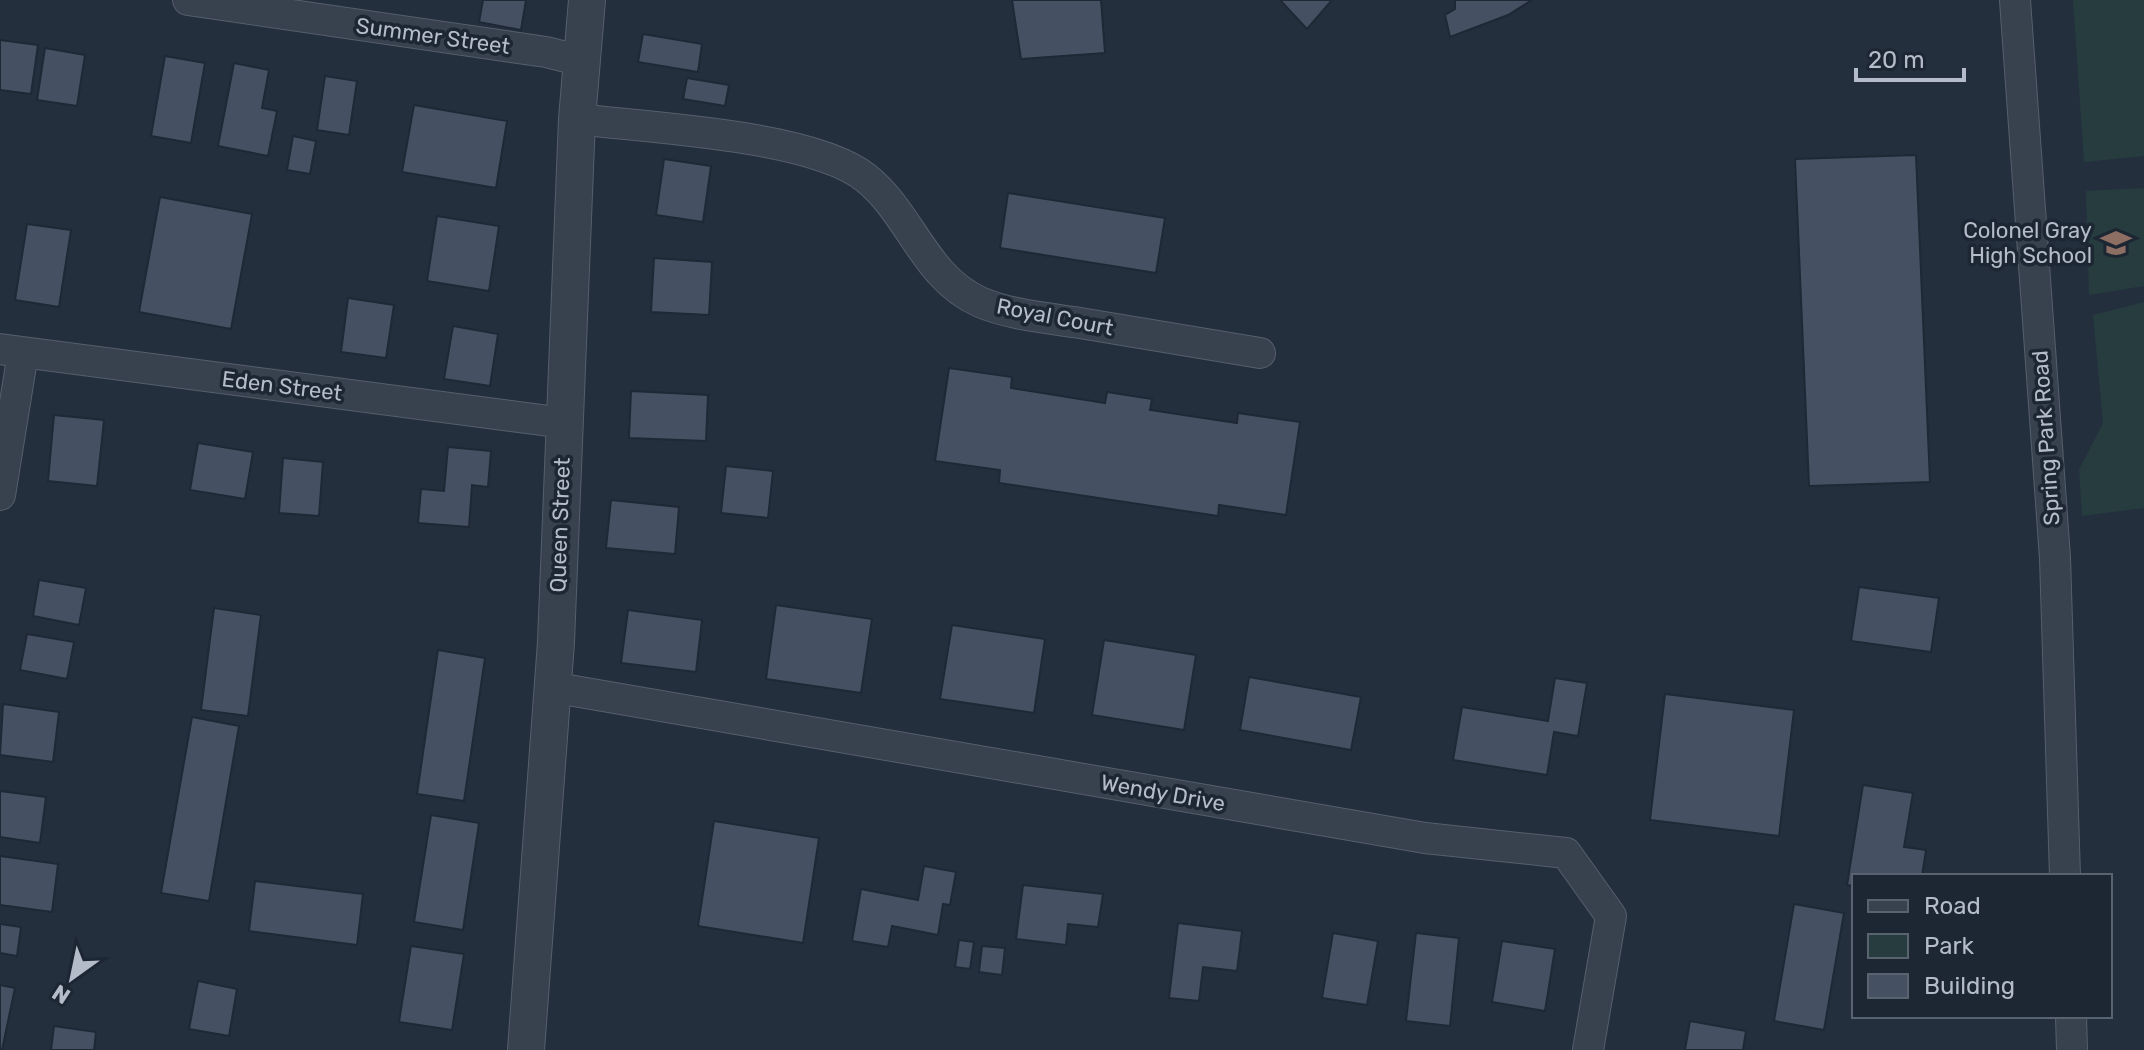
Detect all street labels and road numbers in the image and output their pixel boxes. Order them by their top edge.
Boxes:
street label: Summer Street [354,12,512,60]
street label: Royal Court [994,292,1116,342]
street label: Spring Park Road [2026,350,2066,526]
street label: Eden Street [220,365,344,407]
street label: Queen Street [544,457,576,593]
street label: Wendy Drive [1099,769,1227,817]

